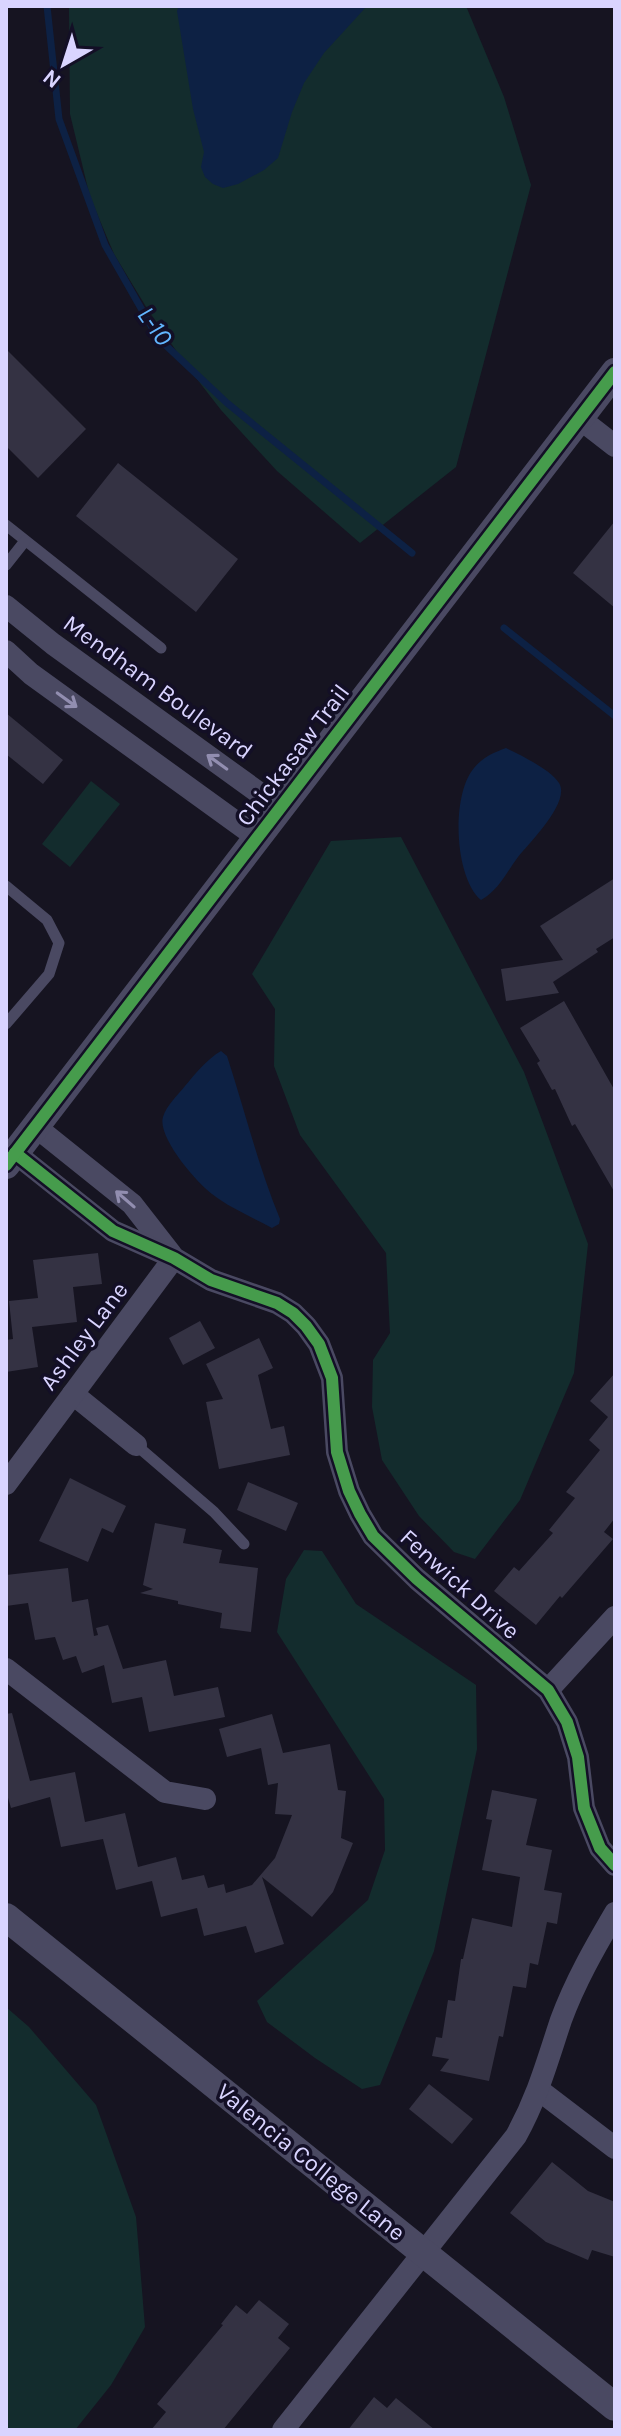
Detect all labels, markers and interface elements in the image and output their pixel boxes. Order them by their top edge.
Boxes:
north arrow [24,24,104,104]
text: N [38,64,66,94]
water label: L-10 [131,300,179,352]
street label: Mendham Boulevard [58,609,258,765]
street label: Chickasaw Trail [231,679,355,831]
one-way arrow [56,691,77,708]
one-way arrow [207,754,229,770]
one-way arrow [115,1190,135,1208]
street label: Ashley Lane [34,1276,134,1396]
street label: Fenwick Drive [395,1523,525,1645]
street label: Valencia College Lane [211,2077,411,2247]

